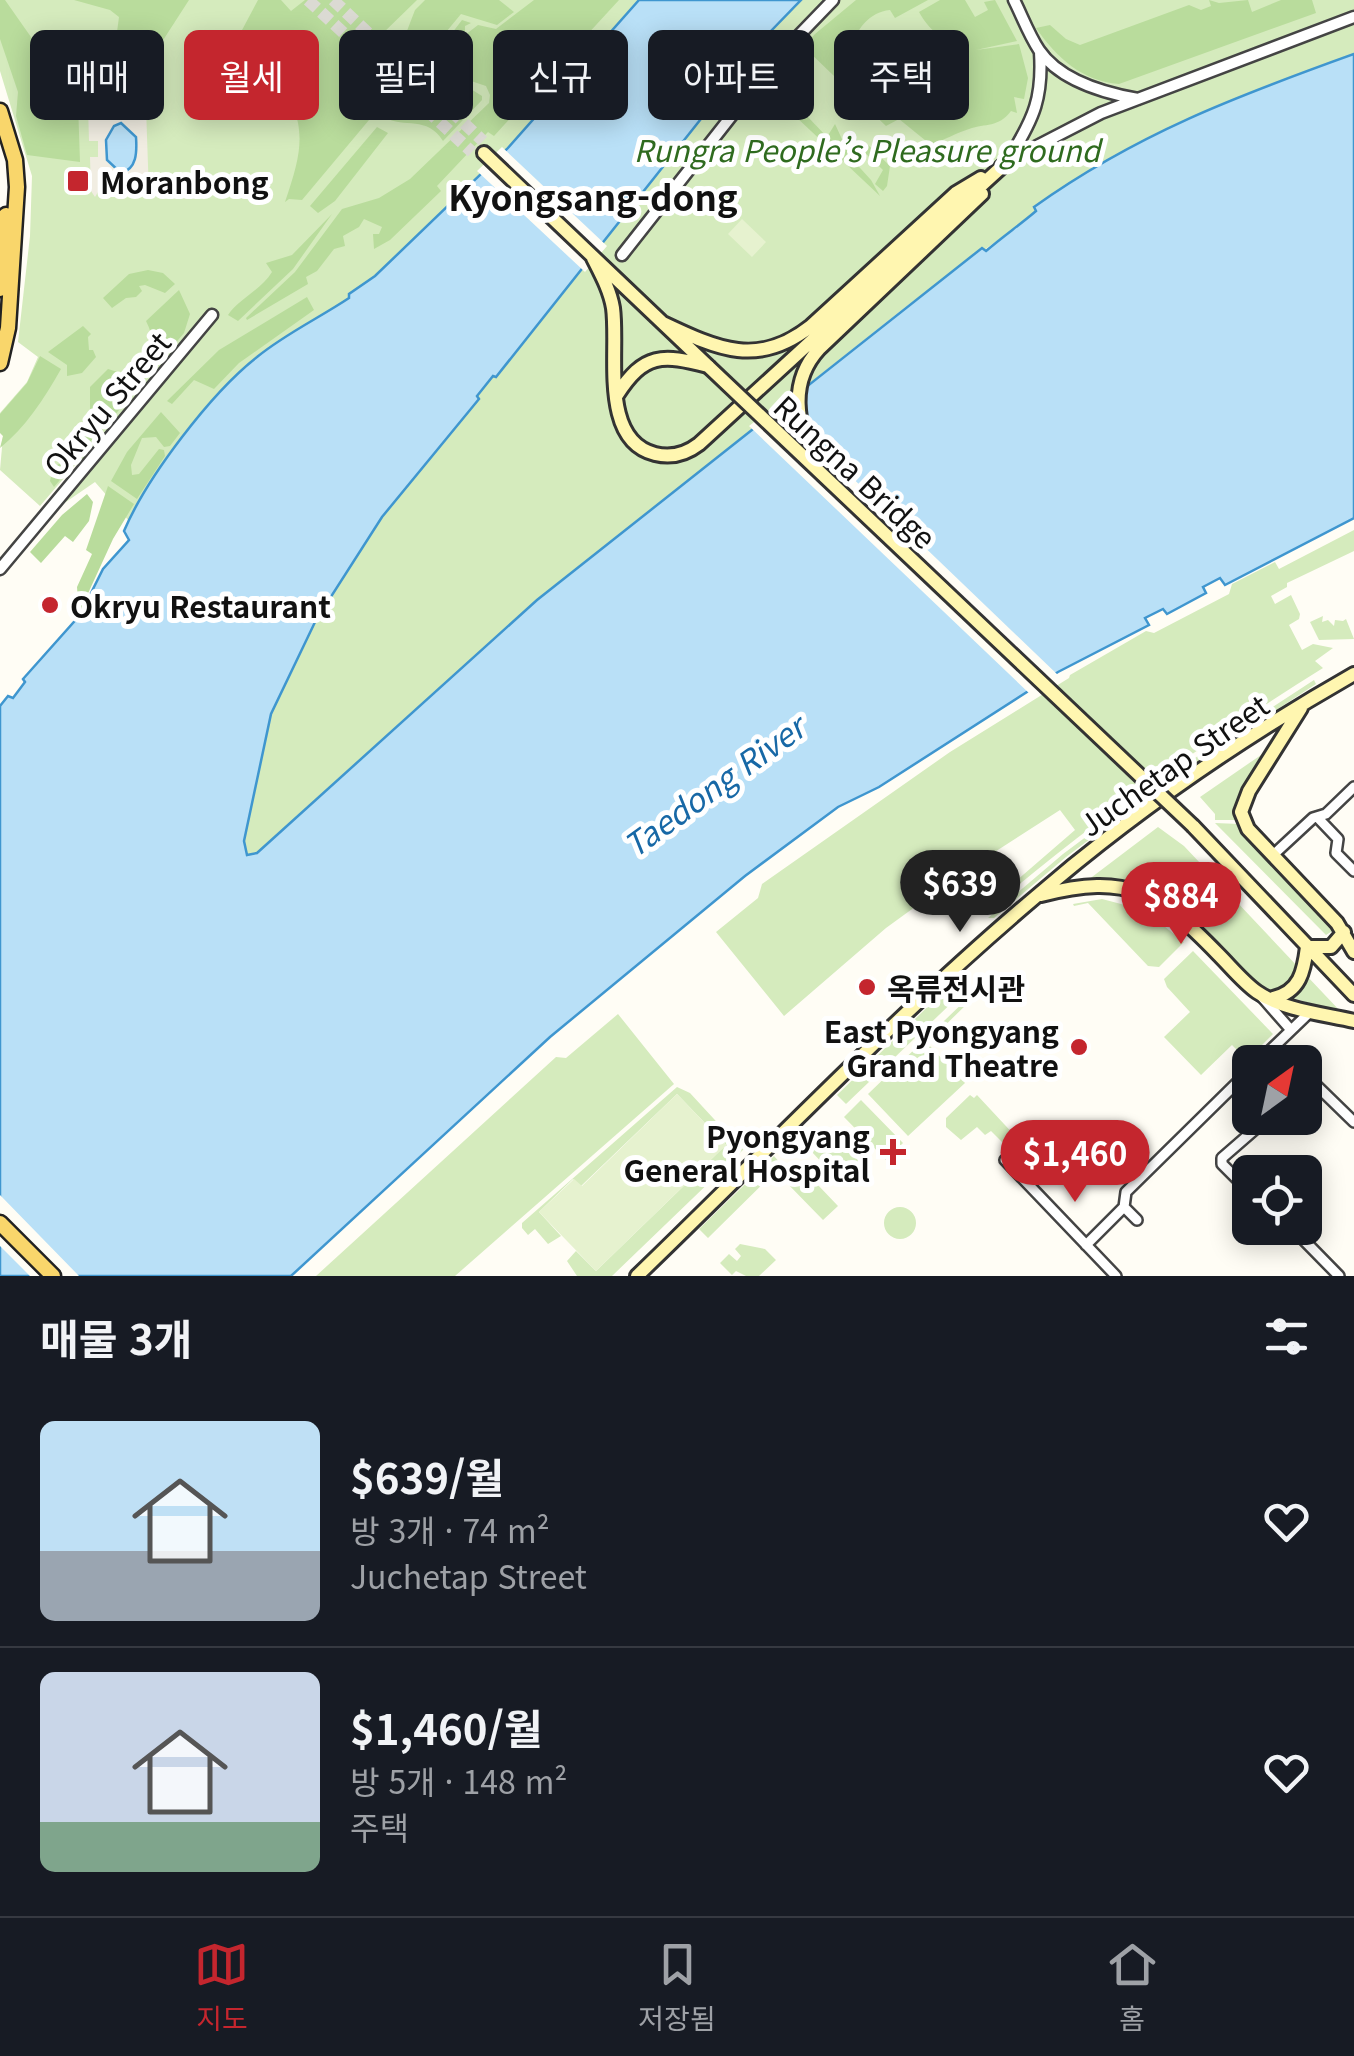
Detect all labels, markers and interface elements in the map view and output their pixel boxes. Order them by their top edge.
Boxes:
chip: 매매 [30,30,164,120]
chip: 월세 [184,30,319,120]
chip: 필터 [339,30,473,120]
chip: 신규 [493,30,628,120]
chip: 아파트 [648,30,814,120]
chip: 주택 [834,30,969,120]
park label: Rungra People’s Pleasure ground [634,127,1104,171]
place label: Moranbong [100,159,269,203]
marker: Moranbong [65,168,91,194]
district label: Kyongsang-dong [448,170,738,221]
street label: Okryu Street [32,321,180,485]
street label: Rungna Bridge [765,384,947,558]
place label: Okryu Restaurant [70,583,331,627]
marker: Okryu Restaurant [39,594,61,616]
street label: Juchetap Street [1069,682,1277,846]
water label: Taedong River [613,701,817,866]
pin: $639 [901,850,1019,935]
text: $639 [922,859,998,905]
pin: $884 [1122,862,1240,947]
text: $884 [1143,871,1219,917]
place label: 옥류전시관 [887,965,1025,1009]
marker: 옥류전시관 [856,976,878,998]
place label: East Pyongyang Grand Theatre [824,1008,1059,1086]
marker: East Pyongyang Grand Theatre [1068,1036,1090,1058]
north arrow [1232,1045,1322,1135]
map controls [1232,1045,1322,1245]
place label: Pyongyang General Hospital [623,1113,870,1191]
pin: $1,460 [994,1120,1156,1205]
text: $1,460 [1023,1129,1127,1175]
marker: Pyongyang General Hospital [880,1139,906,1165]
button: locate [1232,1155,1322,1245]
text: 매물 3개 [40,1306,192,1367]
icon: filters [1259,1309,1314,1364]
text: $639/월 [350,1445,504,1506]
icon: home [120,1461,240,1581]
icon: heart [1259,1494,1314,1549]
text: 방 3개 · 74 m² [350,1506,550,1552]
text: Juchetap Street [350,1552,587,1598]
text: $1,460/월 [350,1696,543,1757]
icon: home [120,1712,240,1832]
icon: heart [1259,1745,1314,1800]
text: 방 5개 · 148 m² [350,1757,567,1803]
text: 주택 [350,1803,409,1849]
tab: 지도 [194,1937,249,2037]
tab: 저장됨 [638,1937,716,2037]
tab: 홈 [1105,1937,1160,2037]

